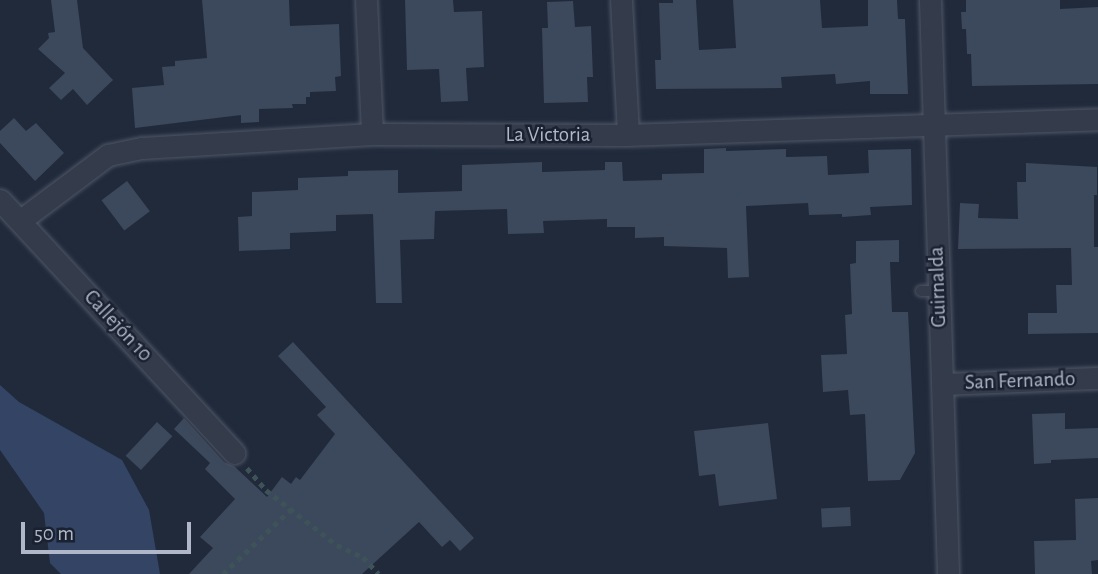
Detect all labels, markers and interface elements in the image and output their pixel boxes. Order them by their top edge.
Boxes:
street label: La Victoria [506,122,590,148]
street label: Guirnalda [924,246,952,328]
street label: Callejón 10 [78,285,158,367]
street label: San Fernando [964,366,1076,396]
scale bar [24,508,194,552]
text: 50 m [34,523,74,544]

